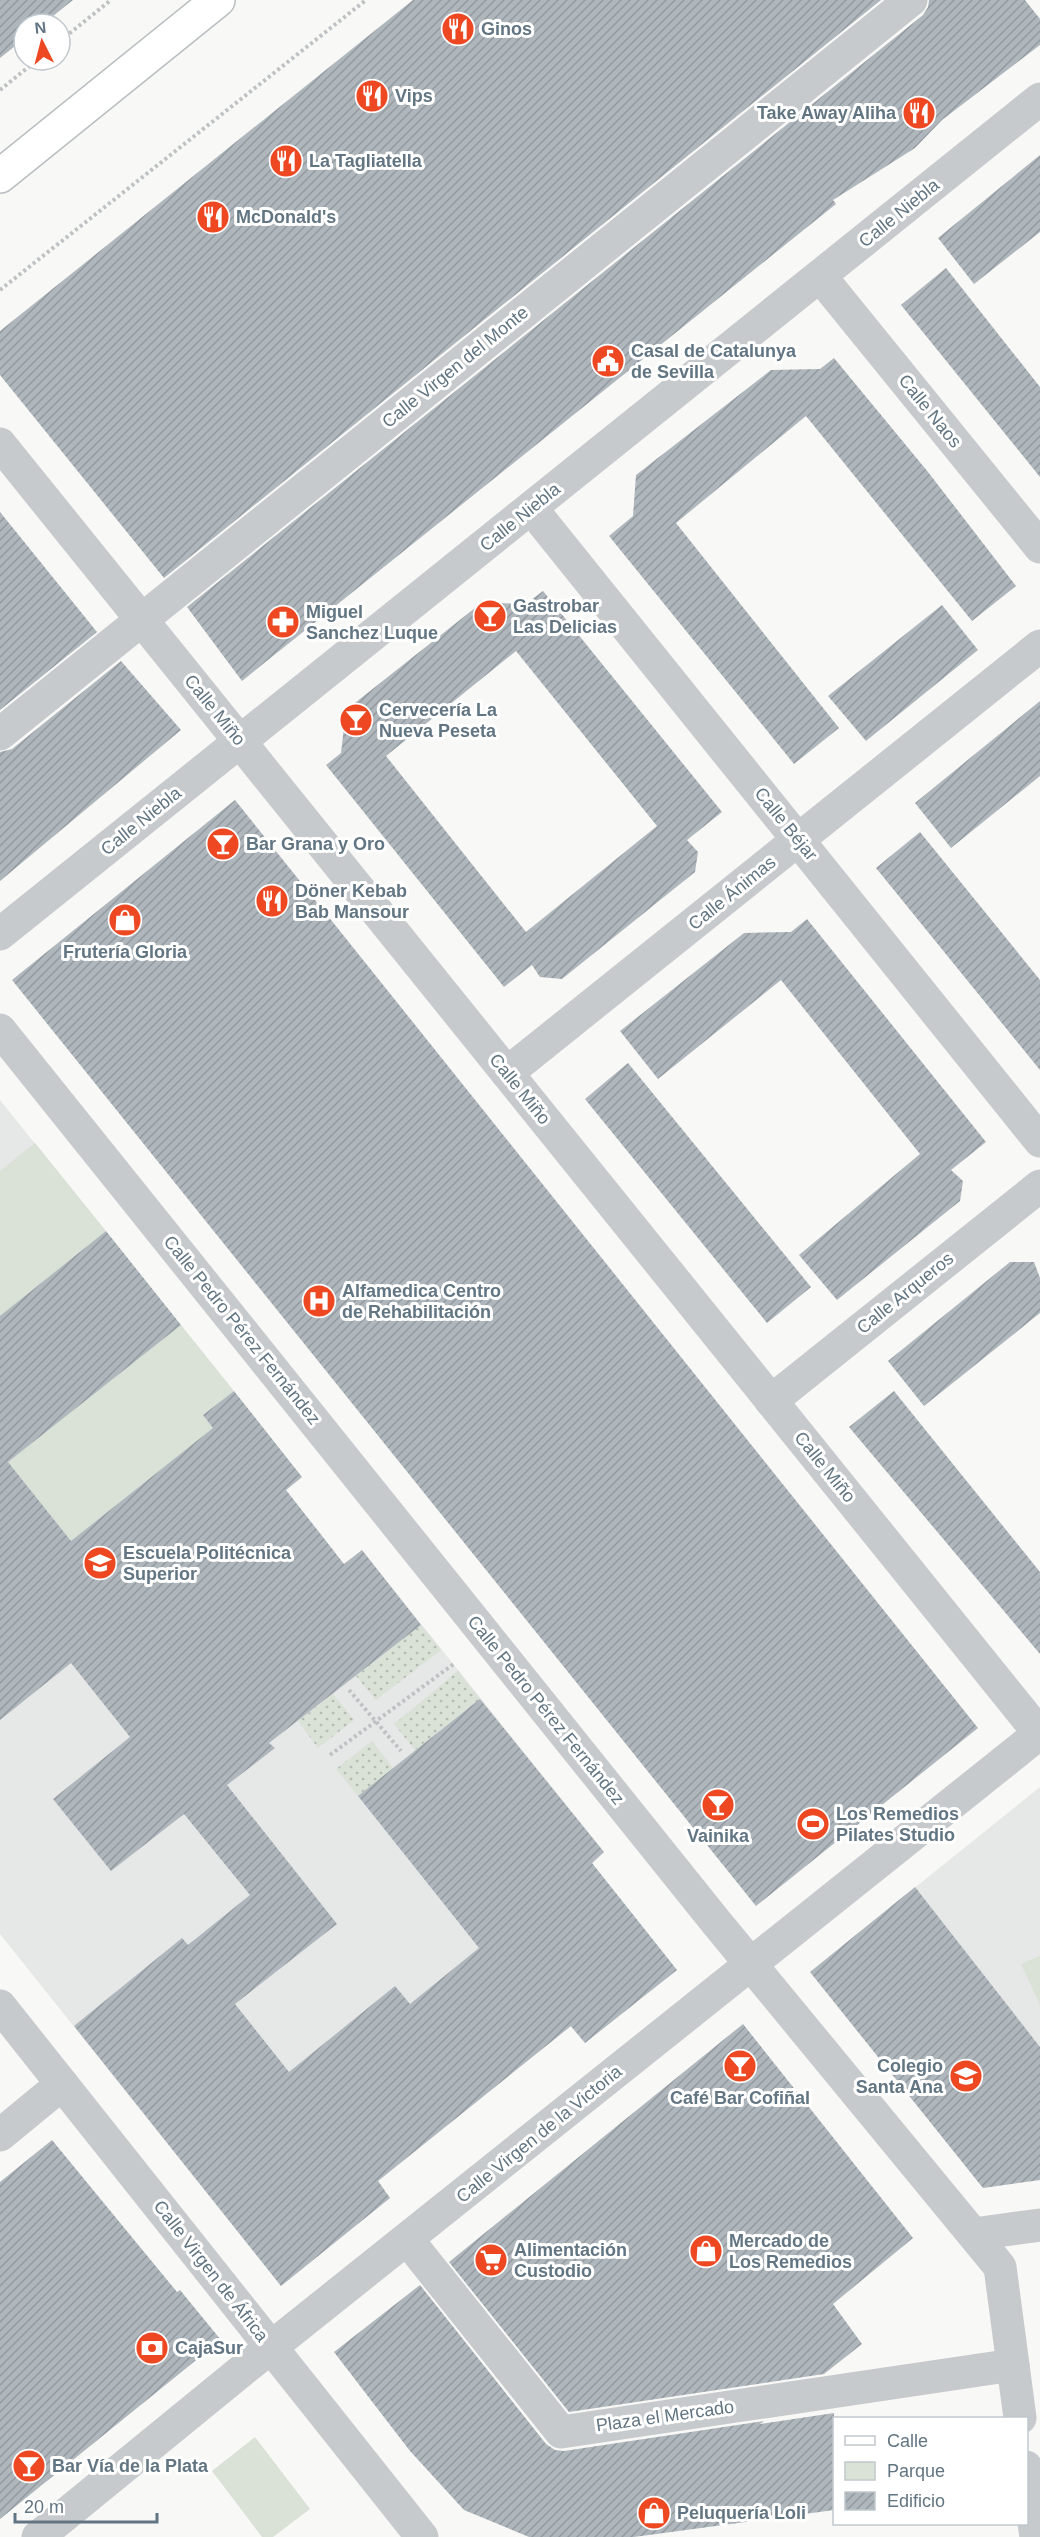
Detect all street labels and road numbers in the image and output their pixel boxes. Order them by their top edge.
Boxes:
street label: Calle Niebla [855,174,944,251]
street label: Calle Virgen del Monte [378,302,532,432]
street label: Calle Naos [895,370,965,452]
street label: Calle Niebla [476,478,565,555]
street label: Calle Miño [180,671,250,749]
street label: Calle Niebla [97,782,186,859]
street label: Calle Béjar [751,783,821,865]
street label: Calle Ánimas [684,852,780,934]
street label: Calle Miño [485,1050,555,1128]
street label: Calle Pedro Pérez Fernández [160,1232,324,1428]
street label: Calle Arqueros [853,1248,957,1338]
street label: Calle Miño [790,1428,860,1506]
street label: Calle Pedro Pérez Fernández [464,1612,628,1808]
street label: Calle Virgen de la Victoria [452,2061,626,2207]
street label: Calle Virgen de África [150,2196,273,2346]
street label: Plaza el Mercado [595,2396,735,2436]

